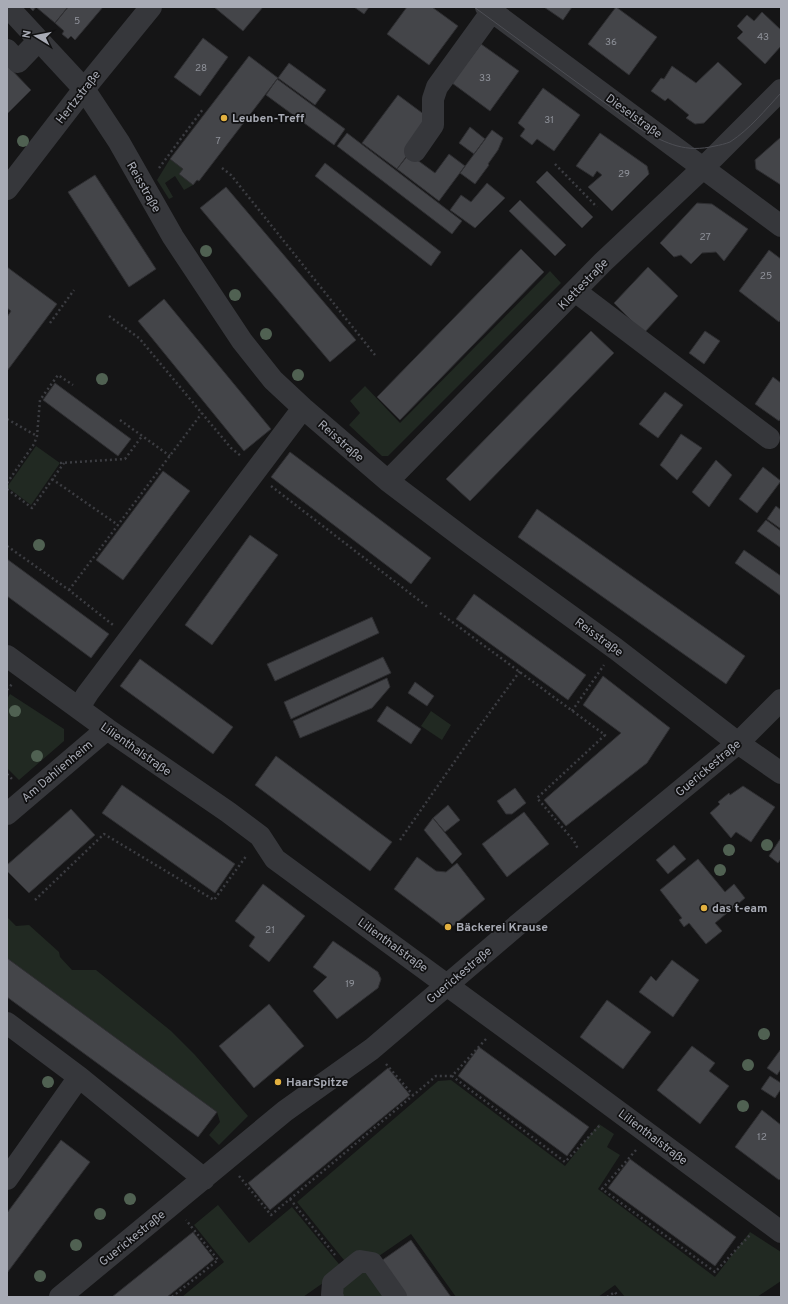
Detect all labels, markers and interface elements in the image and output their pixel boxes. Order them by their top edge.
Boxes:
house number: 5 [74,15,80,28]
north arrow [16,16,56,56]
text: N [20,29,35,40]
house number: 43 [757,31,769,44]
house number: 36 [605,36,617,49]
house number: 28 [195,62,207,75]
street label: Hertzstraße [53,68,105,128]
house number: 33 [479,72,491,85]
street label: Dieselstraße [602,91,665,143]
place label: Leuben-Treff [232,111,305,127]
marker: Leuben-Treff [219,113,229,123]
house number: 31 [544,114,554,127]
house number: 7 [215,135,221,148]
street label: Reisstraße [122,159,164,216]
house number: 29 [618,168,630,181]
house number: 27 [699,231,711,244]
street label: Klettestraße [555,255,612,314]
house number: 25 [760,270,772,283]
street label: Reisstraße [314,417,367,466]
street label: Reisstraße [571,615,626,661]
street label: Lilienthalstraße [97,719,174,780]
street label: Am Dahlienheim [19,737,97,806]
street label: Guerickestraße [673,737,745,801]
place label: das t-eam [712,901,768,917]
marker: das t-eam [699,903,709,913]
street label: Lilienthalstraße [354,915,431,977]
place label: Bäckerei Krause [456,920,548,936]
marker: Bäckerei Krause [443,922,453,932]
house number: 21 [265,924,275,937]
street label: Guerickestraße [424,944,496,1008]
house number: 19 [345,978,355,991]
place label: HaarSpitze [286,1075,349,1091]
marker: HaarSpitze [273,1077,283,1087]
street label: Lilienthalstraße [614,1106,690,1169]
house number: 12 [757,1131,767,1144]
street label: Guerickestraße [96,1207,169,1270]

